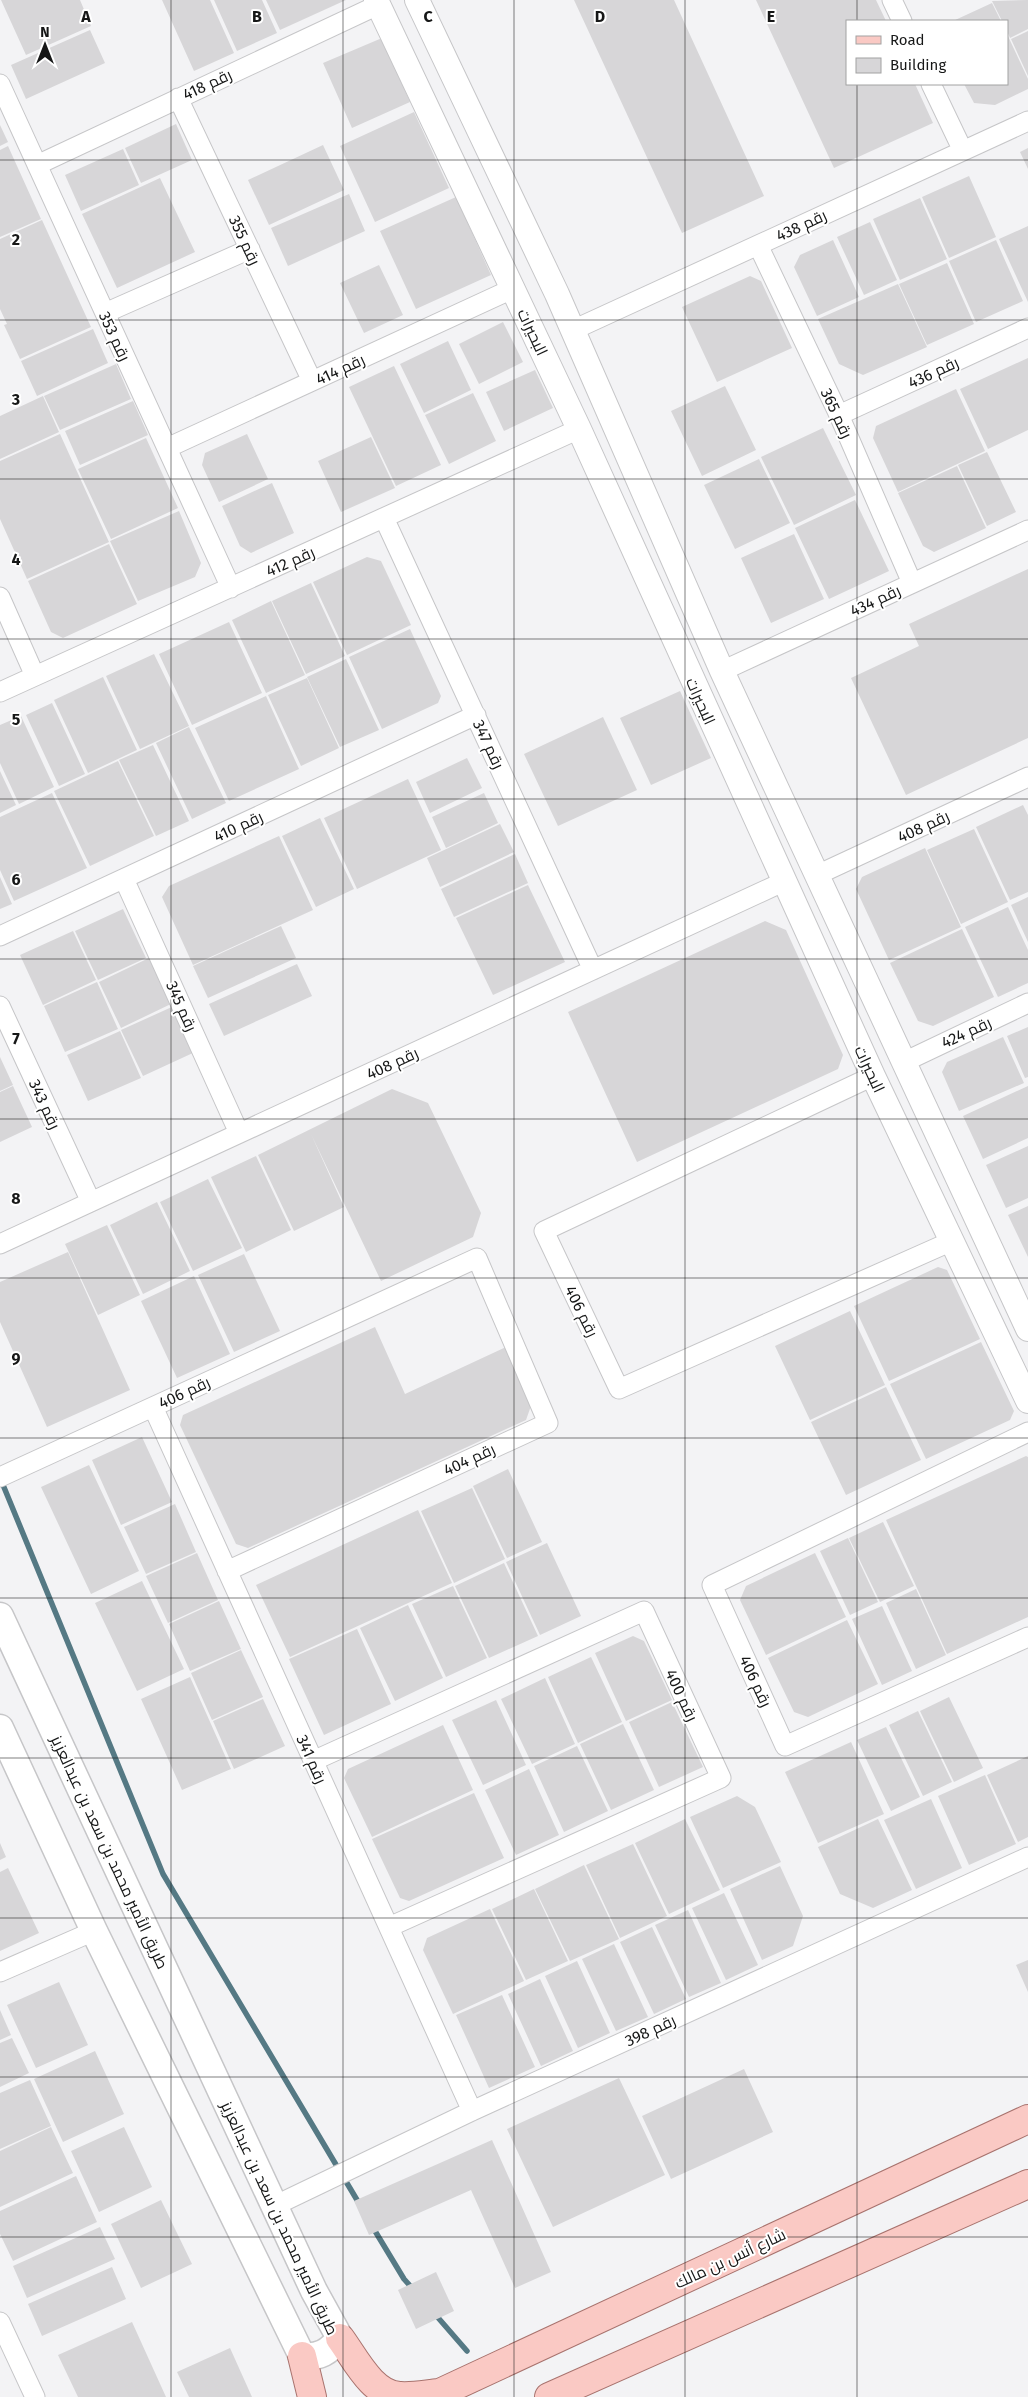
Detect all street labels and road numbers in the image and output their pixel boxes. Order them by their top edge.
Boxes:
street label: رقم 418 [180,65,236,106]
street label: رقم 438 [773,205,830,247]
street label: رقم 355 [223,212,264,269]
street label: البحيرات [513,306,552,359]
street label: رقم 353 [93,308,134,365]
street label: رقم 414 [313,350,369,391]
street label: رقم 436 [905,353,962,394]
street label: رقم 365 [815,385,856,442]
street label: رقم 412 [263,542,318,582]
street label: رقم 434 [847,581,904,622]
street label: البحيرات [682,675,719,728]
street label: رقم 347 [467,717,508,773]
street label: رقم 408 [894,806,953,848]
street label: رقم 410 [211,807,267,848]
street label: رقم 345 [160,978,201,1035]
street label: رقم 424 [938,1013,995,1054]
street label: رقم 408 [363,1043,422,1085]
street label: البحيرات [850,1043,889,1096]
street label: رقم 343 [23,1076,64,1133]
street label: رقم 406 [559,1282,602,1341]
street label: رقم 406 [155,1372,214,1414]
street label: رقم 404 [440,1439,499,1481]
street label: رقم 406 [734,1652,776,1711]
street label: رقم 400 [659,1666,702,1725]
street label: طريق الأمير محمد بن سعد بن عبدالعزيز [46,1732,172,1972]
street label: رقم 341 [291,1732,331,1787]
street label: رقم 398 [622,2010,679,2052]
street label: طريق الأمير محمد بن سعد بن عبدالعزيز [216,2098,342,2338]
street label: شارع أنس بن مالك [672,2224,790,2294]

